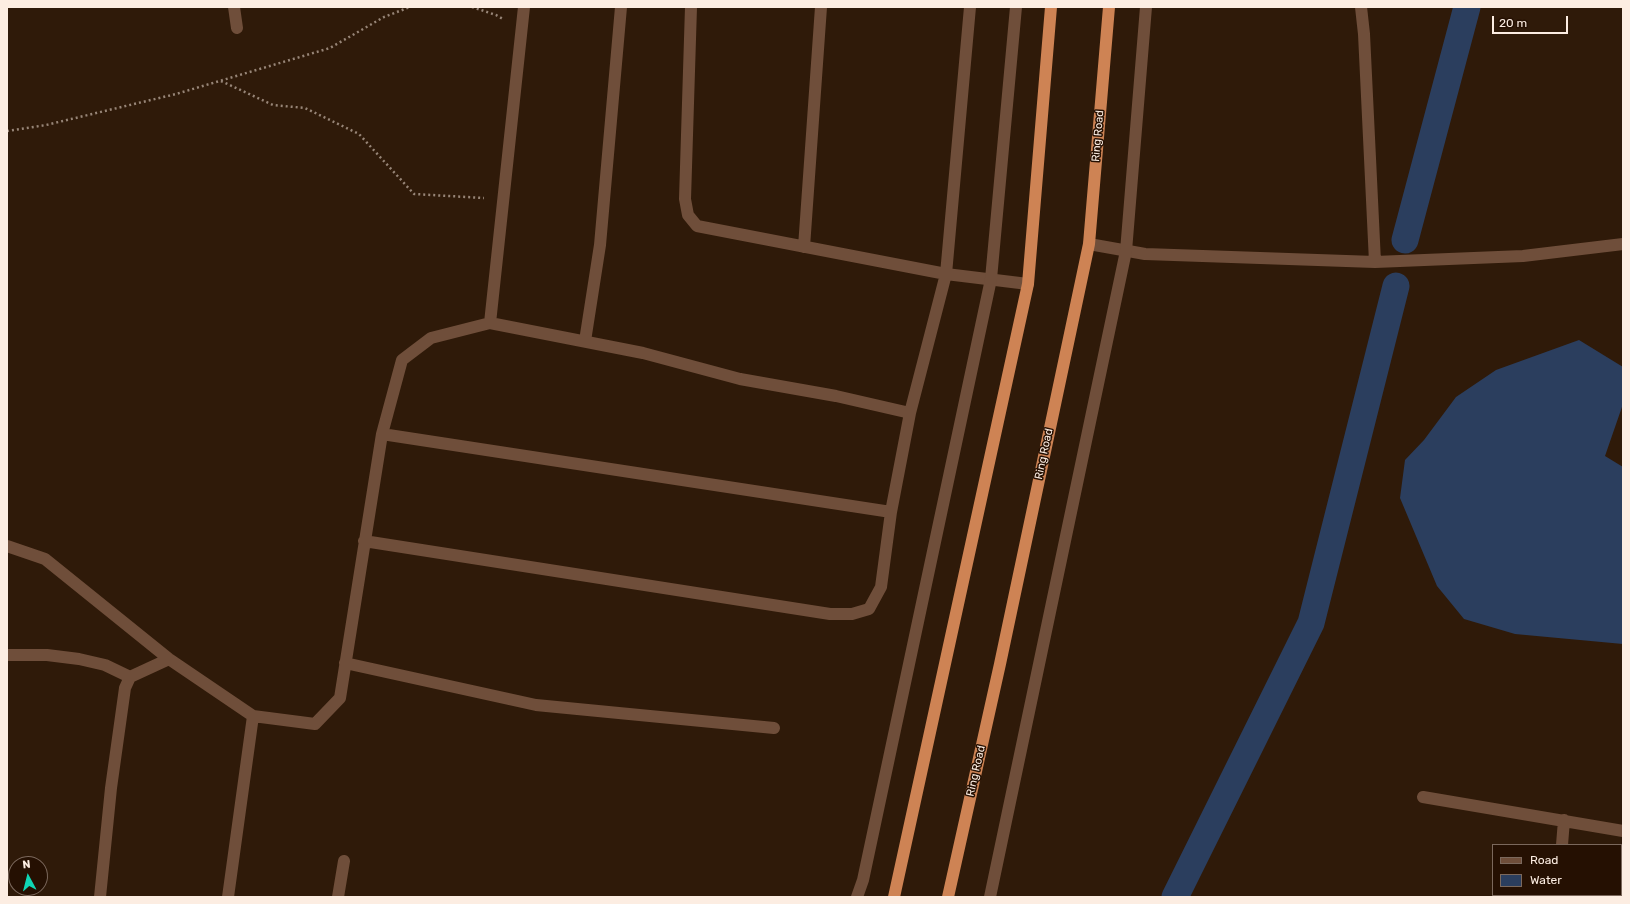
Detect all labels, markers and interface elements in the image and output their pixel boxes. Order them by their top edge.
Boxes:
scale bar [1494,8,1570,34]
text: 20 m [1499,16,1527,30]
street label: Ring Road [1089,110,1107,162]
street label: Ring Road [1032,427,1056,481]
street label: Ring Road [964,744,988,798]
legend [1492,844,1622,896]
text: Road [1530,853,1558,867]
north arrow [8,856,48,896]
text: N [22,858,31,872]
text: Water [1530,873,1562,887]

